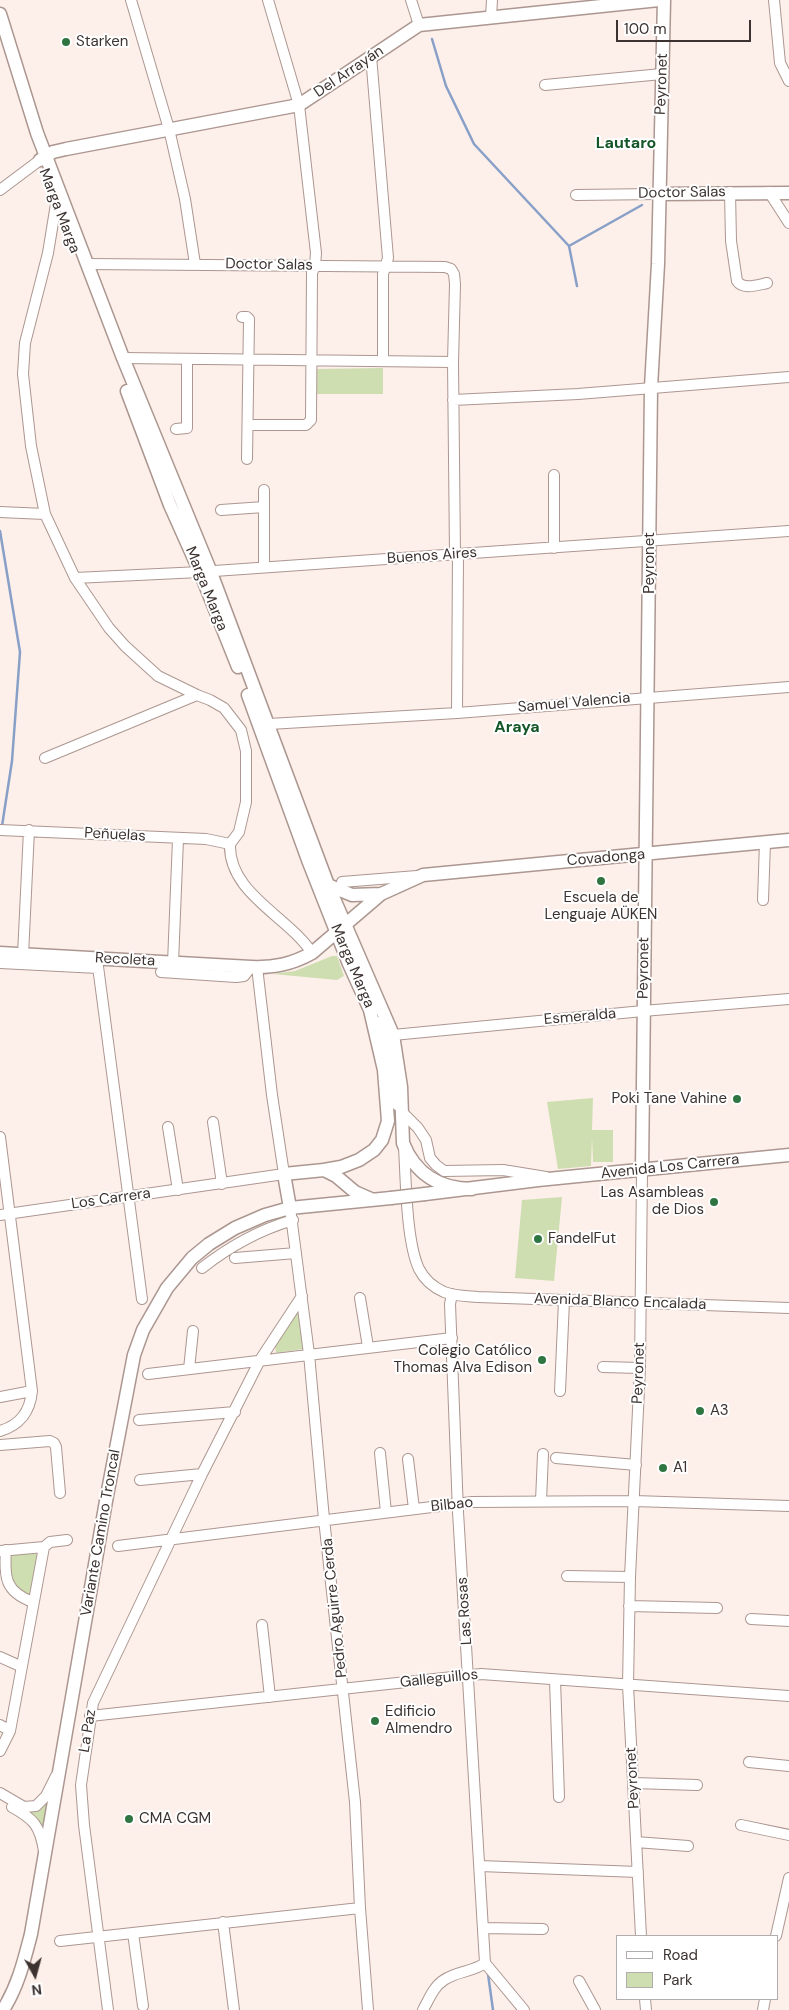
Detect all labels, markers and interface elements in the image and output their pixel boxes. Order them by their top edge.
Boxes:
scale bar [619,10,754,42]
text: 100 m [624,19,667,39]
place label: Starken [76,33,128,51]
marker: Starken [60,36,72,48]
street label: Del Arrayán [311,42,387,102]
street label: Peyronet [652,53,672,115]
district label: Lautaro [596,134,656,154]
street label: Marga Marga [35,166,83,256]
street label: Doctor Salas [638,183,726,203]
street label: Doctor Salas [225,255,313,275]
street label: Peyronet [641,532,659,594]
street label: Marga Marga [181,544,231,634]
street label: Buenos Aires [386,544,478,568]
street label: Samuel Valencia [517,689,631,717]
district label: Araya [494,718,540,738]
street label: Peñuelas [84,824,146,846]
street label: Covadonga [566,846,646,870]
marker: Escuela de Lenguaje AÜKEN [595,875,607,887]
place label: Escuela de Lenguaje AÜKEN [545,889,657,924]
street label: Marga Marga [326,921,378,1011]
street label: Peyronet [634,937,654,999]
street label: Recoleta [95,949,155,971]
street label: Esmeralda [543,1005,617,1029]
place label: Poki Tane Vahine [611,1090,727,1108]
marker: Poki Tane Vahine [731,1093,743,1105]
street label: Avenida Los Carrera [600,1151,740,1183]
place label: Las Asambleas de Dios [600,1184,704,1219]
street label: Los Carrera [70,1185,152,1213]
marker: Las Asambleas de Dios [708,1196,720,1208]
place label: FandelFut [548,1230,616,1248]
marker: FandelFut [532,1233,544,1245]
street label: Avenida Blanco Encalada [533,1290,707,1314]
place label: Colegio Católico Thomas Alva Edison [394,1342,532,1377]
street label: Peyronet [629,1342,649,1404]
marker: Colegio Católico Thomas Alva Edison [536,1354,548,1366]
place label: A3 [710,1402,729,1420]
marker: A3 [694,1405,706,1417]
street label: Variante Camino Troncal [77,1448,125,1618]
place label: A1 [673,1459,687,1477]
marker: A1 [657,1462,669,1474]
street label: Bilbao [430,1494,474,1516]
street label: Pedro Aguirre Cerda [319,1537,351,1679]
street label: Las Rosas [454,1576,476,1646]
street label: Galleguillos [399,1666,479,1692]
place label: Edificio Almendro [385,1703,452,1738]
street label: La Paz [76,1708,100,1754]
marker: Edificio Almendro [369,1715,381,1727]
street label: Peyronet [622,1747,644,1809]
place label: CMA CGM [139,1810,211,1828]
marker: CMA CGM [123,1813,135,1825]
legend [616,1935,779,2000]
text: Road [663,1945,698,1965]
north arrow [10,1950,60,2000]
text: Park [663,1970,693,1990]
text: N [31,1980,43,1999]

